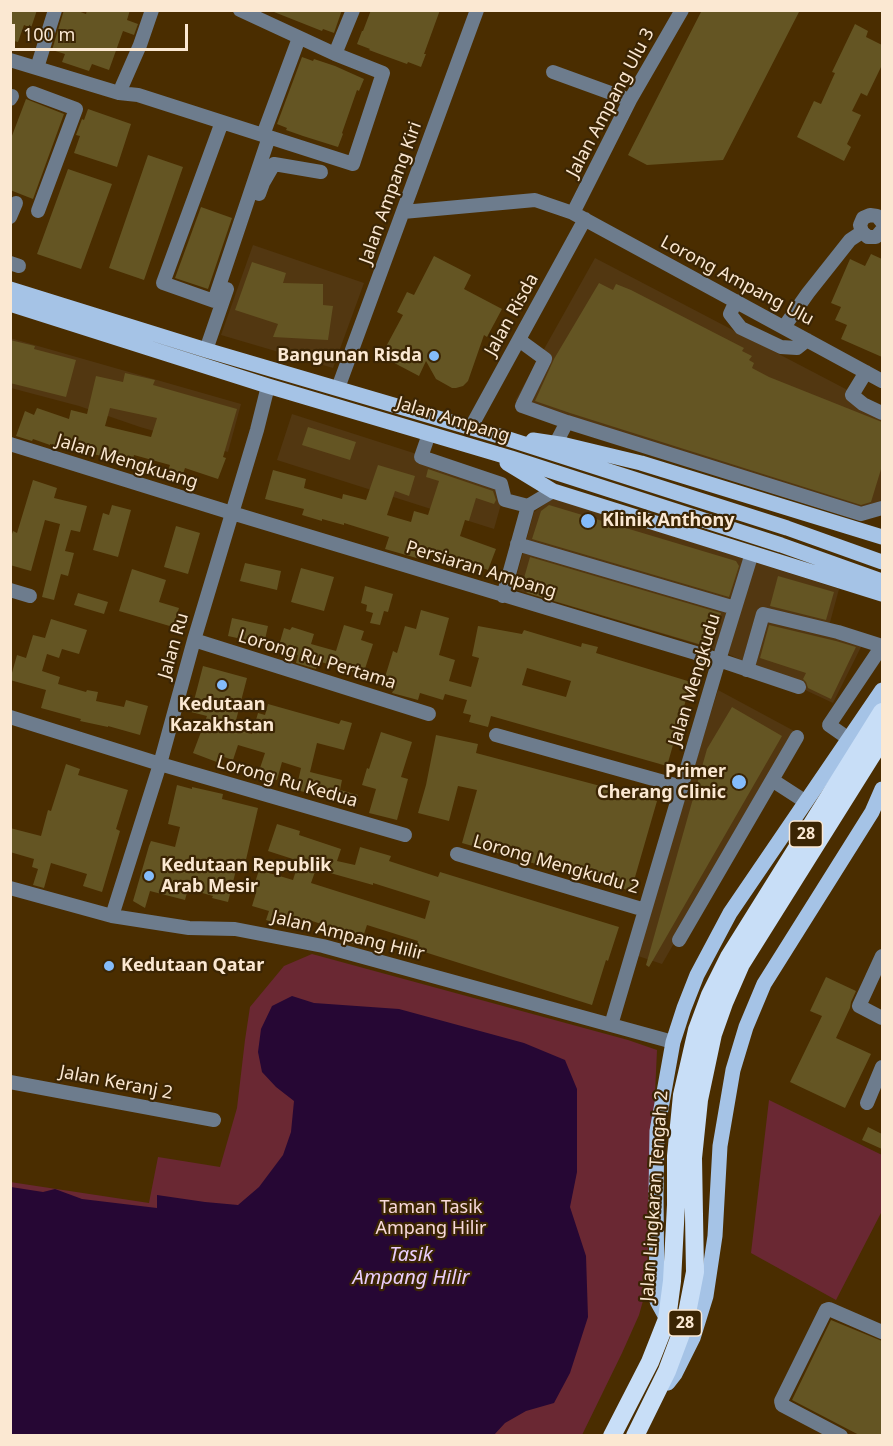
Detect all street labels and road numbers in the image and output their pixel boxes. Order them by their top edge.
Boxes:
street label: Jalan Ampang Ulu 3 [563,25,659,181]
street label: Jalan Ampang Kiri [355,119,427,267]
street label: Lorong Ampang Ulu [657,231,817,331]
street label: Jalan Risda [480,270,544,360]
street label: Jalan Ampang [394,393,512,447]
street label: Jalan Mengkuang [53,430,201,494]
street label: Persiaran Ampang [403,537,559,603]
street label: Jalan Ru [154,610,194,682]
street label: Jalan Mengkudu [665,611,725,749]
street label: Lorong Ru Pertama [235,626,399,694]
street label: Lorong Ru Kedua [214,752,360,812]
road number: 28 [790,821,822,847]
street label: Lorong Mengkudu 2 [470,831,642,899]
street label: Jalan Ampang Hilir [269,907,427,965]
street label: Jalan Keranj 2 [58,1061,174,1105]
street label: Jalan Lingkaran Tengah 2 [637,1090,673,1302]
road number: 28 [668,1310,702,1336]

